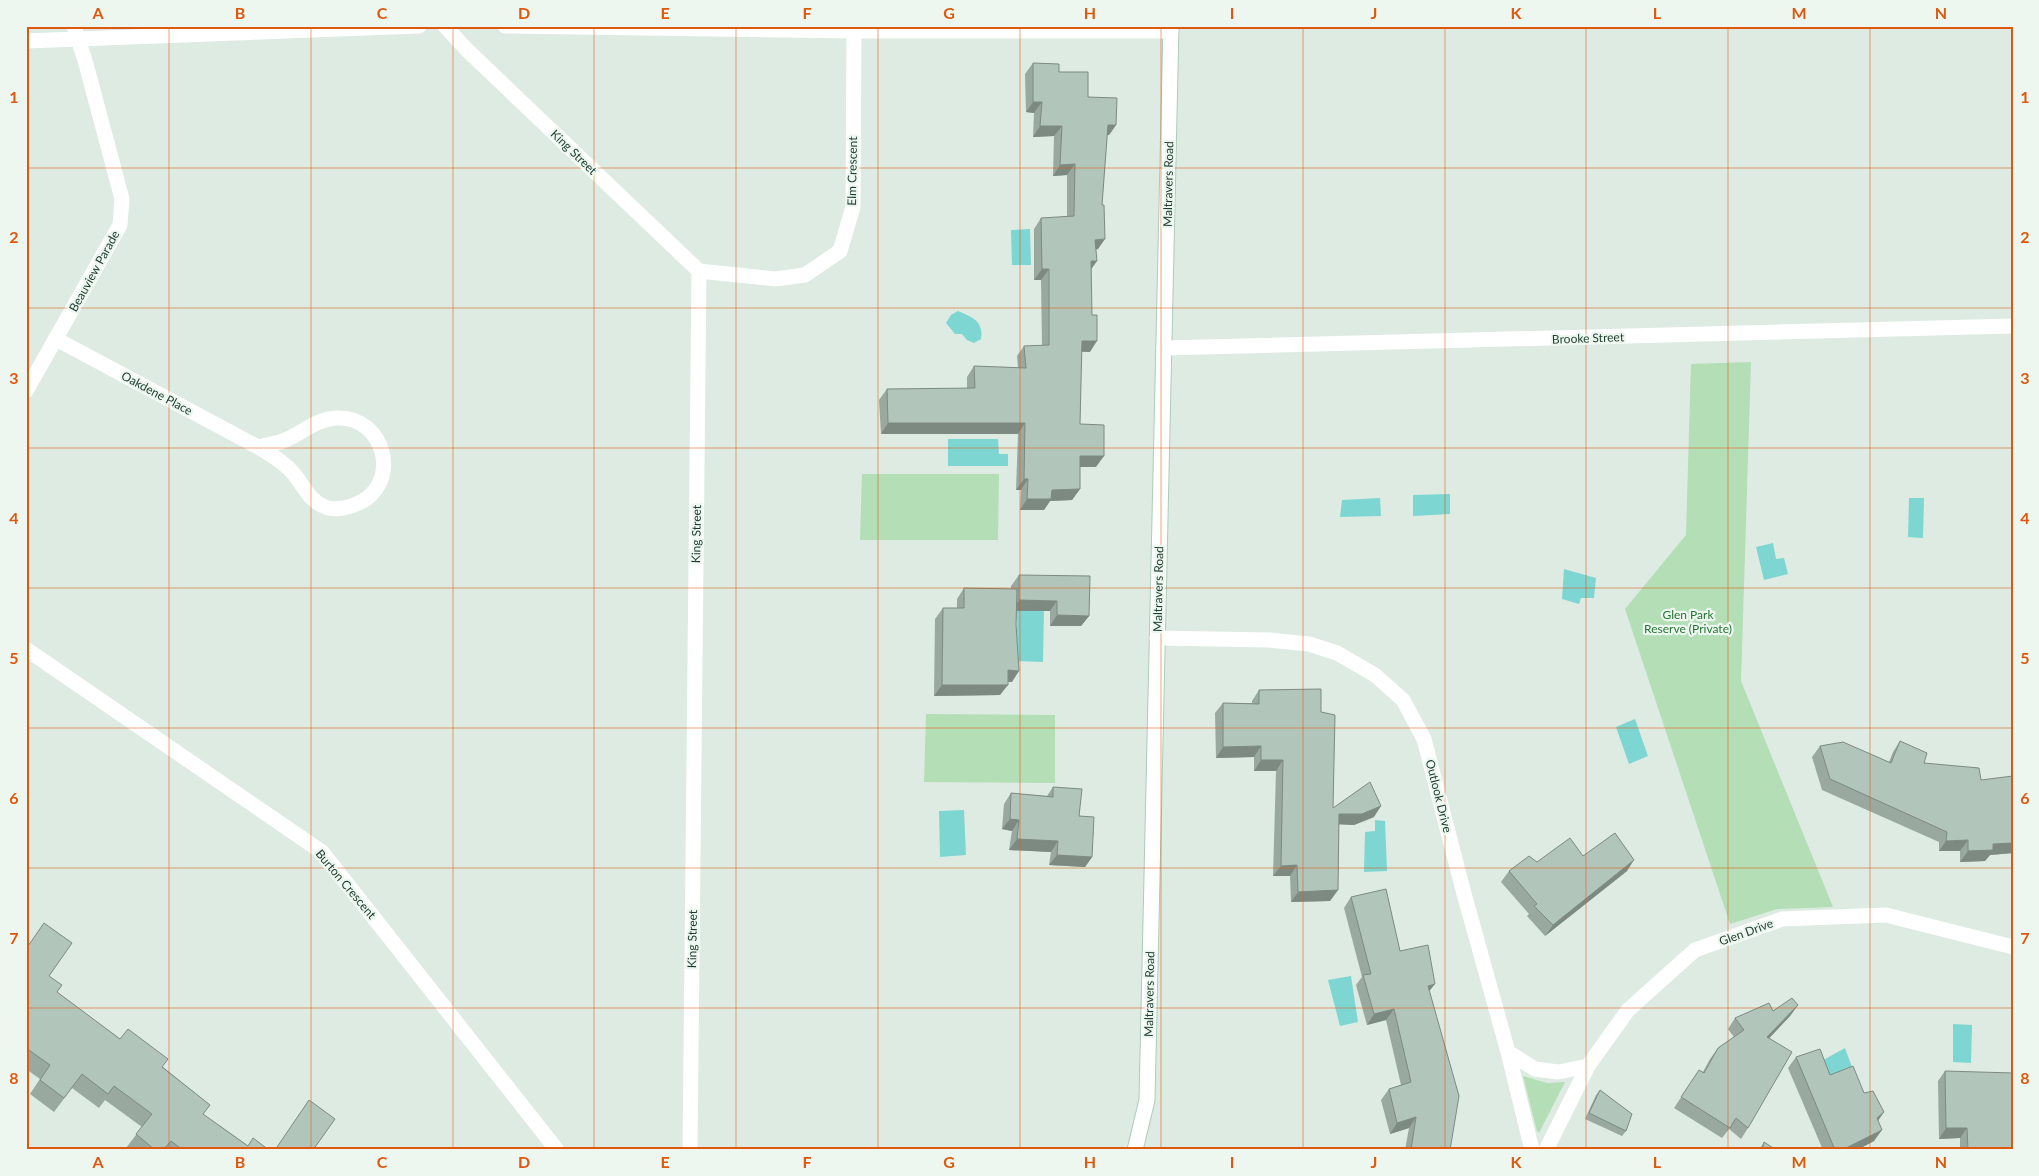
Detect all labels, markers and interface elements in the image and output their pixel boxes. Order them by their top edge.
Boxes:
text: A [91,3,104,22]
text: B [235,3,245,22]
text: C [377,3,388,22]
text: D [518,3,530,22]
text: E [660,3,670,22]
text: F [802,3,812,22]
text: G [943,3,955,22]
text: H [1084,3,1096,22]
text: I [1230,3,1234,22]
text: J [1371,3,1377,22]
text: K [1511,3,1523,22]
text: L [1653,3,1662,22]
text: M [1791,3,1807,22]
text: N [1935,3,1947,22]
text: 1 [9,87,19,106]
text: 1 [2020,87,2030,106]
street label: King Street [548,126,601,178]
street label: Elm Crescent [844,136,860,206]
street label: Maltravers Road [1160,141,1176,227]
text: 2 [9,227,19,246]
text: 2 [2020,227,2030,246]
street label: Beauview Parade [65,228,123,314]
street label: Brooke Street [1552,329,1625,347]
text: 3 [9,368,19,387]
street label: Oakdene Place [119,368,195,418]
text: 3 [2020,368,2030,387]
street label: King Street [688,504,704,563]
text: 4 [9,508,19,527]
text: 4 [2020,508,2030,527]
street label: Maltravers Road [1150,546,1166,632]
park label: Glen Park Reserve (Private) [1644,607,1732,636]
text: 5 [9,648,19,667]
text: 5 [2020,648,2030,667]
street label: Outlook Drive [1423,758,1455,834]
text: 6 [9,788,19,807]
text: 6 [2020,788,2030,807]
street label: Burton Crescent [313,846,380,922]
street label: King Street [684,909,700,968]
street label: Glen Drive [1717,915,1775,949]
text: 7 [9,928,19,947]
text: 7 [2020,928,2030,947]
street label: Maltravers Road [1141,951,1157,1037]
text: 8 [9,1068,19,1087]
text: 8 [2020,1068,2030,1087]
text: A [91,1152,104,1171]
text: B [235,1152,245,1171]
text: C [377,1152,388,1171]
text: D [518,1152,530,1171]
text: E [660,1152,670,1171]
text: F [802,1152,812,1171]
text: G [943,1152,955,1171]
text: H [1084,1152,1096,1171]
text: I [1230,1152,1234,1171]
text: J [1371,1152,1377,1171]
text: K [1511,1152,1523,1171]
text: L [1653,1152,1662,1171]
text: M [1791,1152,1807,1171]
text: N [1935,1152,1947,1171]

